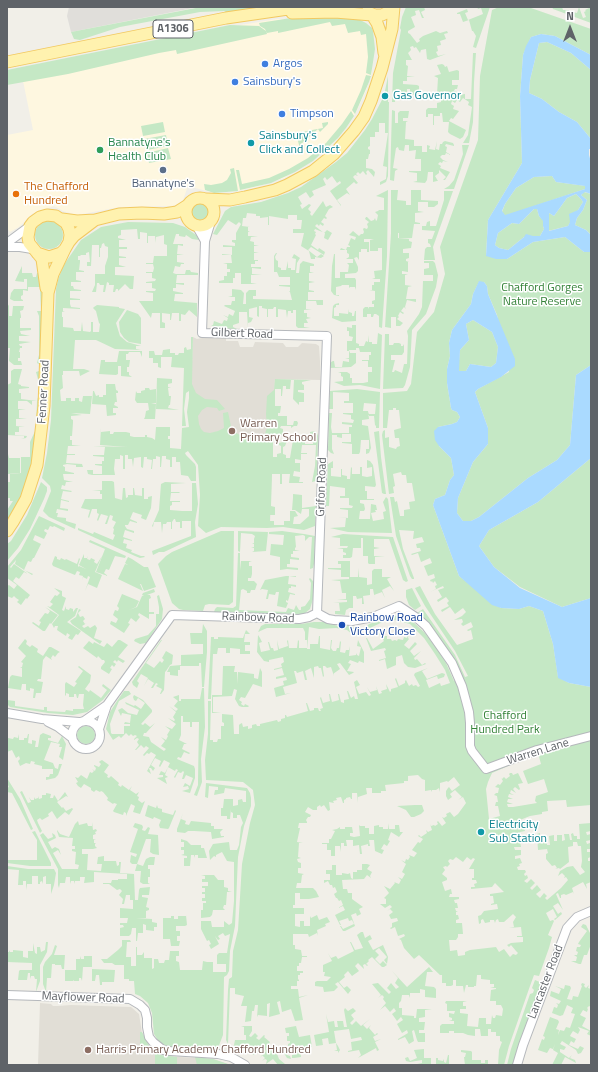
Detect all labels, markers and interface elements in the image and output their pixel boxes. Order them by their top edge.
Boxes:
north arrow [550,8,590,48]
text: N [566,8,574,24]
road number: A1306 [153,20,193,38]
place label: Argos [273,57,302,71]
marker: Argos [260,59,270,69]
place label: Sainsbury's [243,75,301,89]
marker: Sainsbury's [230,77,240,87]
place label: Gas Governor [393,89,461,103]
marker: Gas Governor [380,91,390,101]
place label: Timpson [290,107,334,121]
marker: Timpson [277,109,287,119]
place label: Sainsbury's Click and Collect [259,129,340,157]
place label: Bannatyne's Health Club [108,136,171,164]
marker: Sainsbury's Click and Collect [246,138,256,148]
marker: Bannatyne's Health Club [95,145,105,155]
marker: Bannatyne's [158,165,168,175]
place label: Bannatyne's [132,177,194,191]
place label: The Chafford Hundred [24,180,89,208]
marker: The Chafford Hundred [11,189,21,199]
park label: Chafford Gorges Nature Reserve [501,281,583,309]
street label: Gilbert Road [211,326,273,342]
street label: Fenner Road [35,360,53,424]
place label: Warren Primary School [240,417,316,445]
marker: Warren Primary School [227,426,237,436]
street label: Grifon Road [314,457,330,517]
street label: Rainbow Road [221,610,295,626]
place label: Rainbow Road Victory Close [350,611,423,639]
marker: Rainbow Road Victory Close [337,620,347,630]
park label: Chafford Hundred Park [470,709,540,737]
street label: Warren Lane [505,736,571,768]
place label: Electricity Sub Station [489,818,547,846]
marker: Electricity Sub Station [476,827,486,837]
street label: Lancaster Road [525,943,567,1021]
street label: Mayflower Road [41,989,125,1007]
place label: Harris Primary Academy Chafford Hundred [96,1043,311,1057]
marker: Harris Primary Academy Chafford Hundred [83,1045,93,1055]

